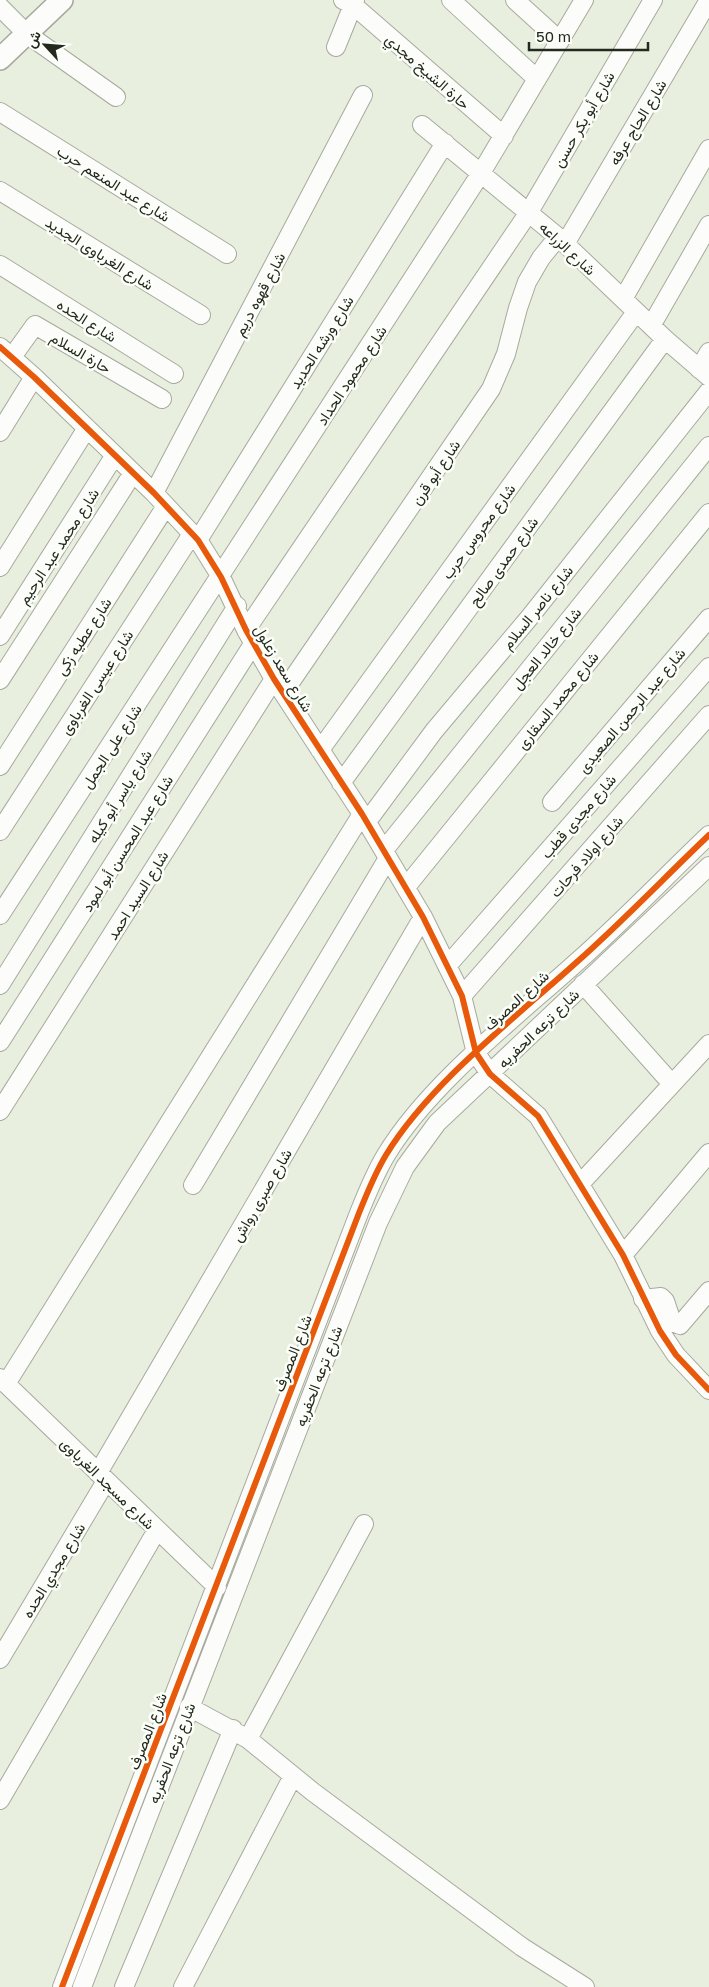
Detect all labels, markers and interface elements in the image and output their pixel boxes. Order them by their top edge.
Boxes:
north arrow [20,20,70,70]
scale bar [529,20,648,52]
text: 50 m [536,27,571,45]
text: ش [22,28,45,51]
street label: حارة الشيخ مجدي [379,29,474,116]
street label: شارع أبو بكر حسن [548,68,620,172]
street label: شارع الحاج عرفه [604,76,672,170]
street label: شارع عبد المنعم حرب [53,141,174,228]
street label: شارع الغرباوى الجديد [41,213,157,296]
street label: شارع الزراعه [534,217,600,281]
street label: شارع قهوه دريم [229,249,291,340]
street label: شارع ورشه الحديد [285,292,359,394]
street label: شارع الحده [52,295,120,348]
street label: شارع محمود الحداد [312,322,392,430]
street label: حارة السلام [46,327,115,378]
street label: شارع أبو قرن [407,436,466,510]
street label: شارع محروس حرب [437,480,521,584]
street label: شارع محمد عبد الرحيم [14,485,105,609]
street label: شارع حمدى صالح [465,513,544,611]
street label: شارع ناصر السلام [498,561,579,654]
street label: شارع عطيه زكى [51,594,117,680]
street label: شارع خالد العجل [507,603,587,695]
street label: شارع سعد زعلول [248,621,317,717]
street label: شارع عيسى الغرباوى [56,626,139,739]
street label: شارع عبد الرحمن الصعيدى [573,644,691,778]
street label: شارع محمد السقارى [512,648,604,754]
street label: شارع على الجمل [77,700,147,793]
street label: شارع ياسر أبو كيله [83,746,158,848]
street label: شارع مجدى قطب [537,770,622,864]
street label: شارع عبد المحسن أبو لمود [78,771,179,916]
street label: شارع اولاد فرحات [546,811,629,902]
street label: شارع السيد احمد [102,847,174,944]
street label: شارع المصرف [480,966,554,1036]
street label: شارع ترعه الحفريه [494,985,585,1074]
street label: شارع صبرى رواش [227,1145,298,1246]
street label: شارع المصرف [269,1312,318,1395]
street label: شارع ترعه الحفريه [291,1323,348,1430]
street label: شارع مسجد الغرباوى [55,1433,159,1535]
street label: شارع مجدي الحده [18,1519,93,1623]
street label: شارع المصرف [124,1690,173,1773]
street label: شارع ترعه الحفريه [144,1700,201,1807]

